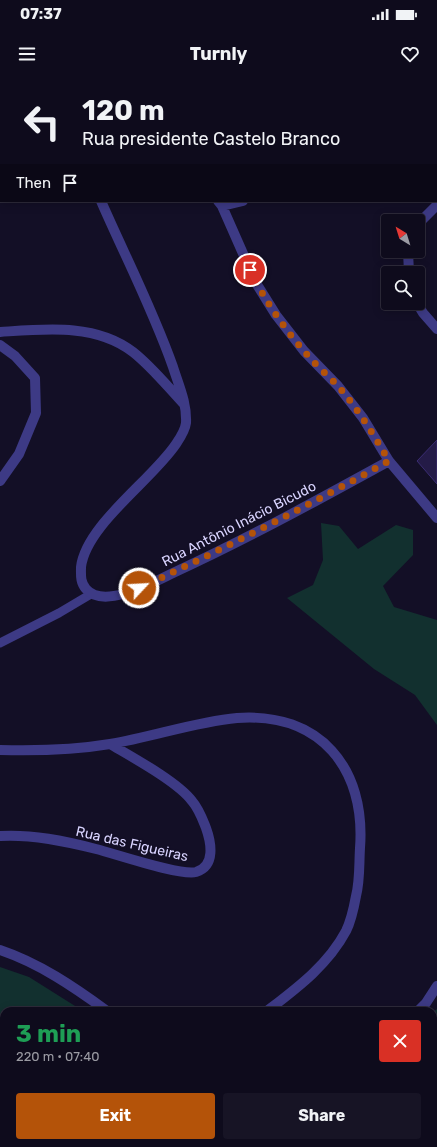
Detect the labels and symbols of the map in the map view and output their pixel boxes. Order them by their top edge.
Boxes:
north arrow [381,214,425,258]
pin [233,253,267,287]
street label: Rua Antônio Inácio Bicudo [159,478,319,570]
position arrow [118,567,160,609]
street label: Rua das Figueiras [74,823,190,865]

